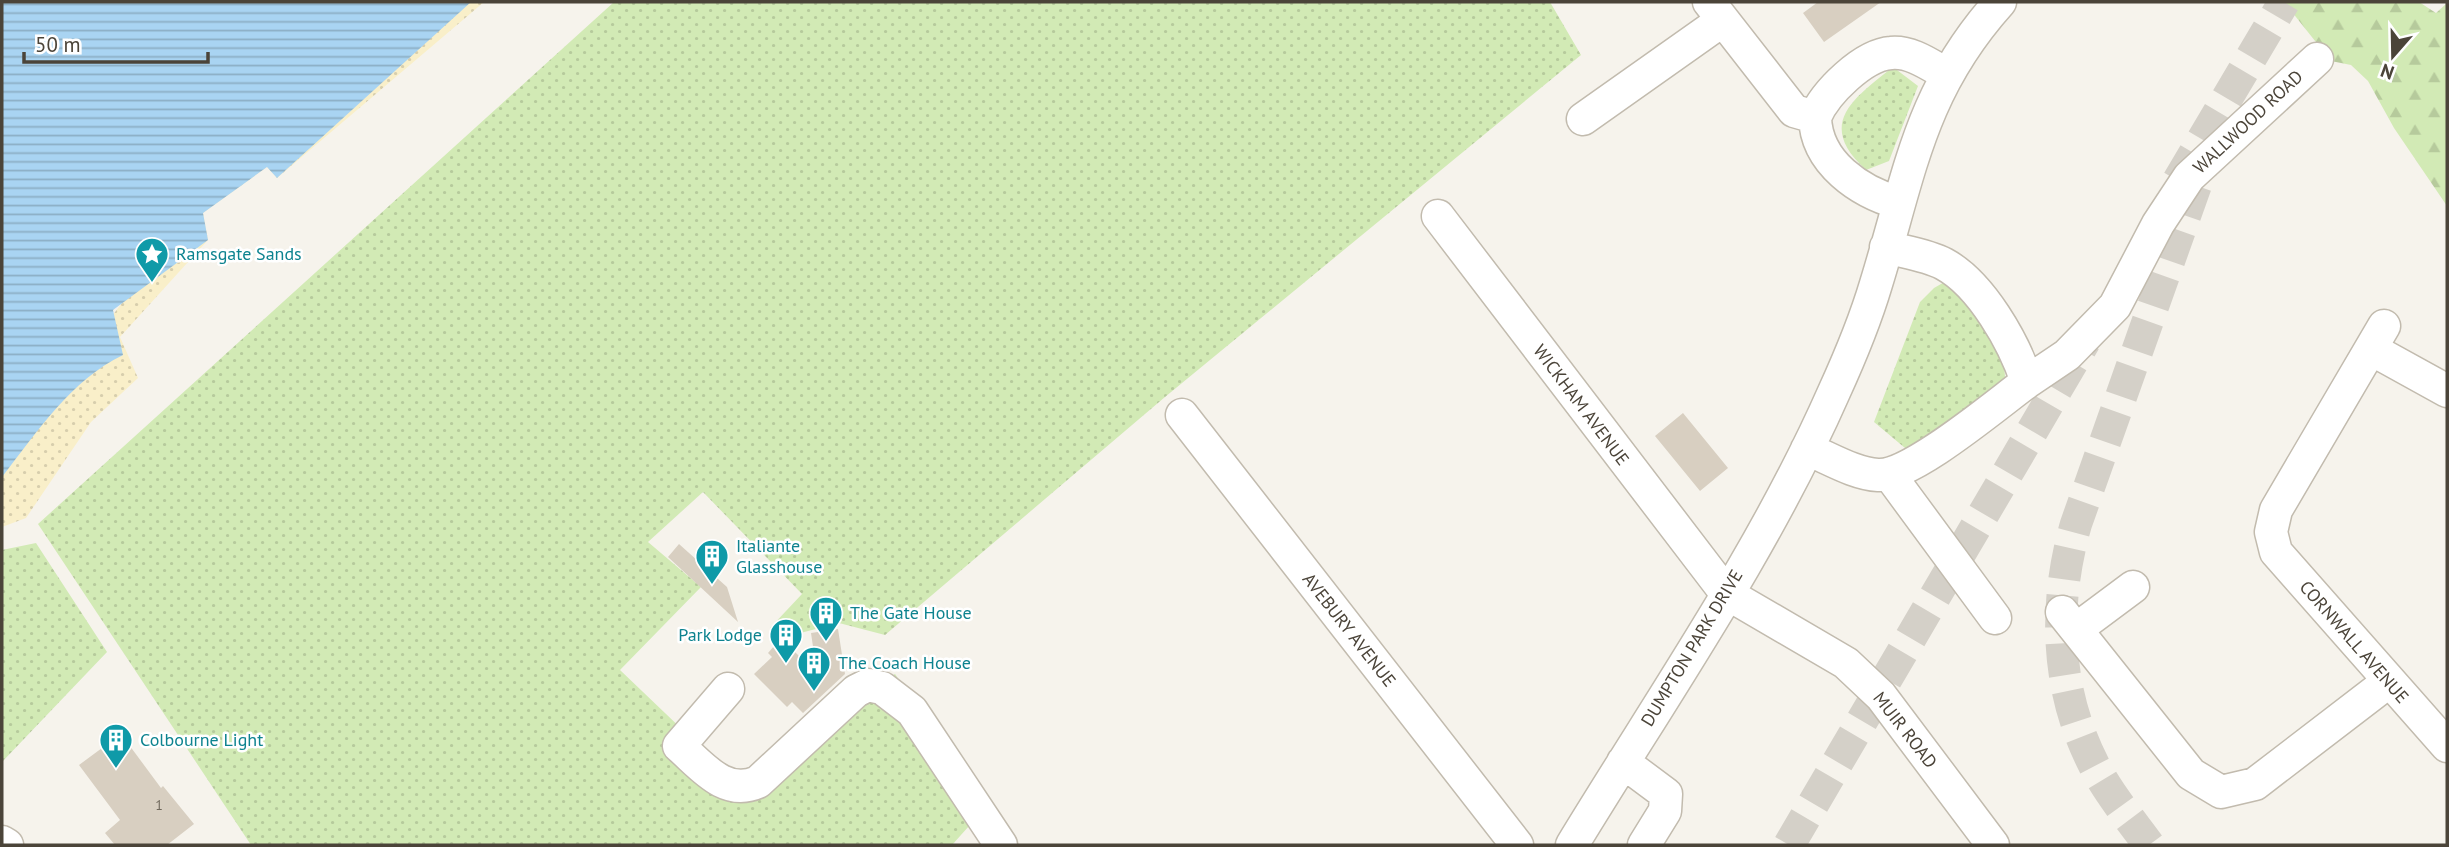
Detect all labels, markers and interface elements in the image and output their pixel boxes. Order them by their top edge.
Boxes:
scale bar [24,21,208,65]
north arrow [2358,21,2428,91]
text: 50 m [35,31,81,58]
text: N [2377,59,2397,85]
street label: WALLWOOD ROAD [2188,65,2307,178]
place icon: Ramsgate Sands [133,235,171,284]
place label: Ramsgate Sands [176,242,302,265]
street label: WICKHAM AVENUE [1528,340,1634,470]
place label: Italiante Glasshouse [736,534,822,578]
building icon: Italiante Glasshouse [693,537,731,586]
street label: DUMPTON PARK DRIVE [1636,565,1747,730]
street label: AVEBURY AVENUE [1298,568,1401,691]
street label: CORNWALL AVENUE [2295,576,2414,708]
building icon: The Gate House [807,594,845,643]
place label: The Gate House [850,601,972,624]
building icon: Park Lodge [767,616,805,665]
place label: Park Lodge [678,623,762,646]
building icon: The Coach House [795,644,833,693]
place label: The Coach House [838,651,971,674]
street label: MUIR ROAD [1868,687,1942,773]
building icon: Colbourne Light [97,721,135,770]
place label: Colbourne Light [140,728,263,751]
house number: 1 [155,796,163,814]

